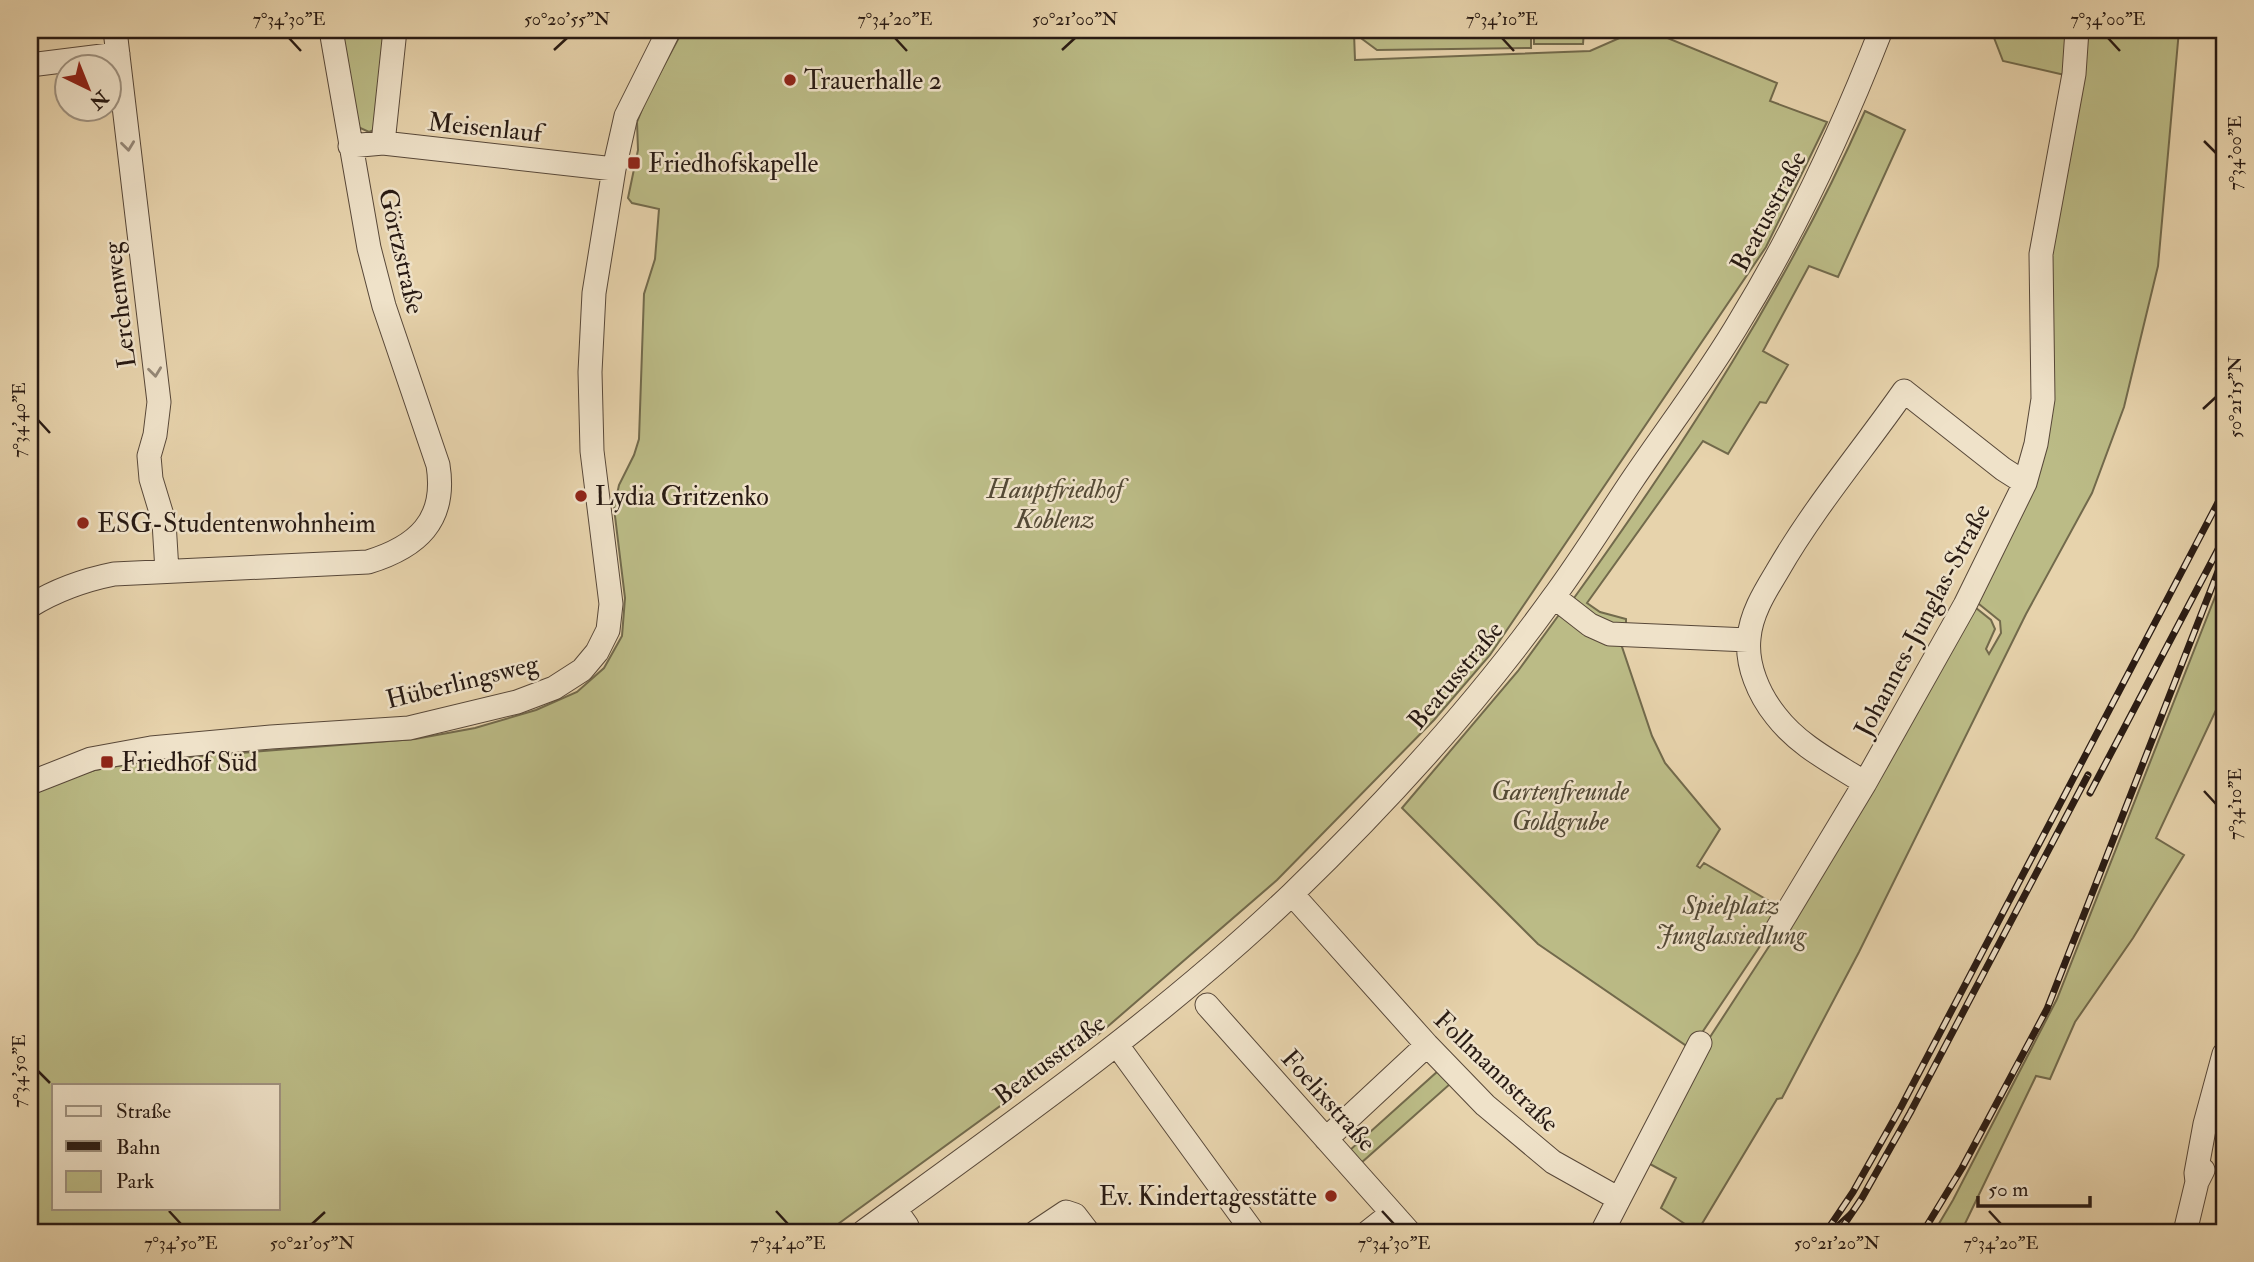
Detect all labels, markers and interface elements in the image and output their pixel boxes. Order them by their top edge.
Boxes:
text: 7°34'30"E [253,8,325,31]
text: 50°20'55"N [524,8,610,31]
text: 7°34'20"E [858,8,933,31]
text: 50°21'00"N [1032,8,1118,31]
text: 7°34'10"E [1466,8,1538,31]
text: 7°34'00"E [2070,8,2146,31]
north arrow [52,52,122,122]
place label: Trauerhalle 2 [804,65,942,97]
marker: Trauerhalle 2 [782,72,798,88]
text: N [84,84,114,115]
street label: Meisenlauf [426,106,547,150]
text: 7°34'00"E [2224,115,2247,191]
one-way arrow [121,141,136,152]
street label: Beatusstraße [1724,146,1814,277]
place label: Friedhofskapelle [648,148,818,181]
marker: Friedhofskapelle [626,155,642,171]
street label: Görtzstraße [371,185,431,317]
street label: Lerchenweg [96,239,144,370]
text: 50°21'15"N [2224,356,2247,438]
one-way arrow [148,366,163,378]
text: 7°34'40"E [8,382,31,458]
park label: Hauptfriedhof Koblenz [986,474,1130,536]
place label: Lydia Gritzenko [595,481,769,513]
marker: Lydia Gritzenko [573,488,589,504]
street label: Johannes-Junglas-Straße [1847,498,1998,743]
place label: ESG-Studentenwohnheim [97,508,376,540]
marker: ESG-Studentenwohnheim [75,515,91,531]
street label: Beatusstraße [1401,615,1511,736]
street label: Hüberlingsweg [383,647,543,716]
place label: Friedhof Süd [121,747,258,779]
marker: Friedhof Süd [99,754,115,770]
text: 7°34'10"E [2224,768,2247,840]
park label: Gartenfreunde Goldgrube [1491,776,1629,838]
park label: Spielplatz Junglassiedlung [1656,890,1807,952]
street label: Follmannstraße [1427,1004,1566,1139]
street label: Beatusstraße [987,1007,1112,1112]
text: 7°34'50"E [8,1034,31,1108]
street label: Foelixstraße [1274,1043,1383,1159]
legend [52,1084,280,1210]
text: Straße [116,1098,171,1125]
text: Bahn [116,1134,160,1161]
scale bar [1978,1164,2090,1208]
text: Park [116,1168,154,1195]
text: 50 m [1988,1176,2029,1203]
place label: Ev. Kindertagesstätte [1099,1181,1317,1213]
marker: Ev. Kindertagesstätte [1323,1188,1339,1204]
text: 7°34'50"E [144,1232,218,1255]
text: 50°21'05"N [270,1232,354,1255]
text: 7°34'40"E [750,1232,826,1255]
text: 7°34'30"E [1358,1232,1430,1255]
text: 50°21'20"N [1794,1232,1880,1255]
text: 7°34'20"E [1964,1232,2039,1255]

